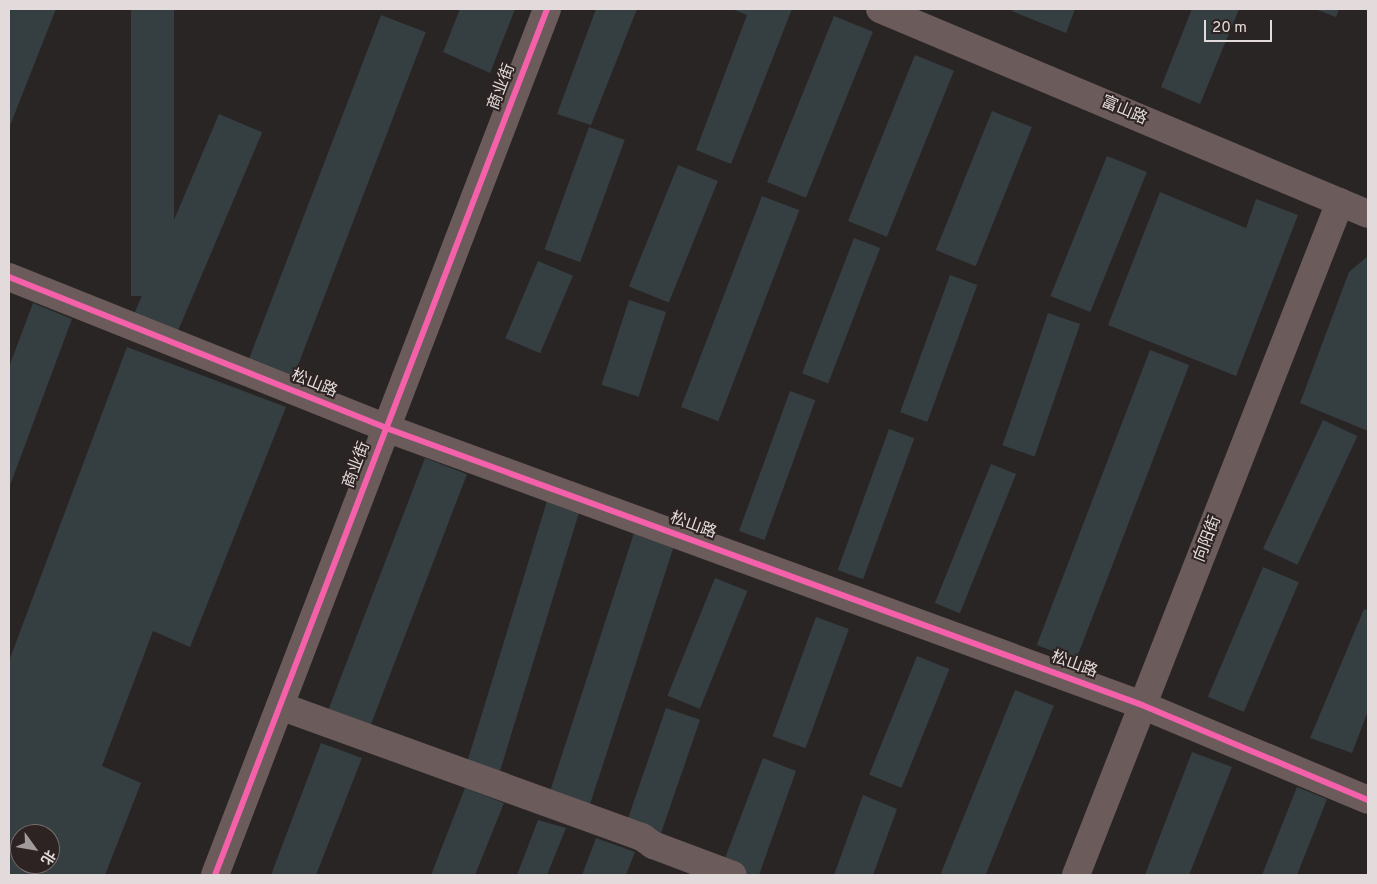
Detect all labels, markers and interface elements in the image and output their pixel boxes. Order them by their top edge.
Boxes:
scale bar [1207,10,1274,42]
text: 20 m [1212,19,1247,38]
street label: 商业街 [484,61,520,113]
street label: 富山路 [1098,93,1150,129]
street label: 松山路 [288,366,340,402]
street label: 商业街 [339,439,375,491]
street label: 松山路 [667,509,719,543]
street label: 向阳街 [1190,513,1226,565]
street label: 松山路 [1048,648,1100,682]
north arrow [10,824,60,874]
text: 北 [36,846,58,867]

